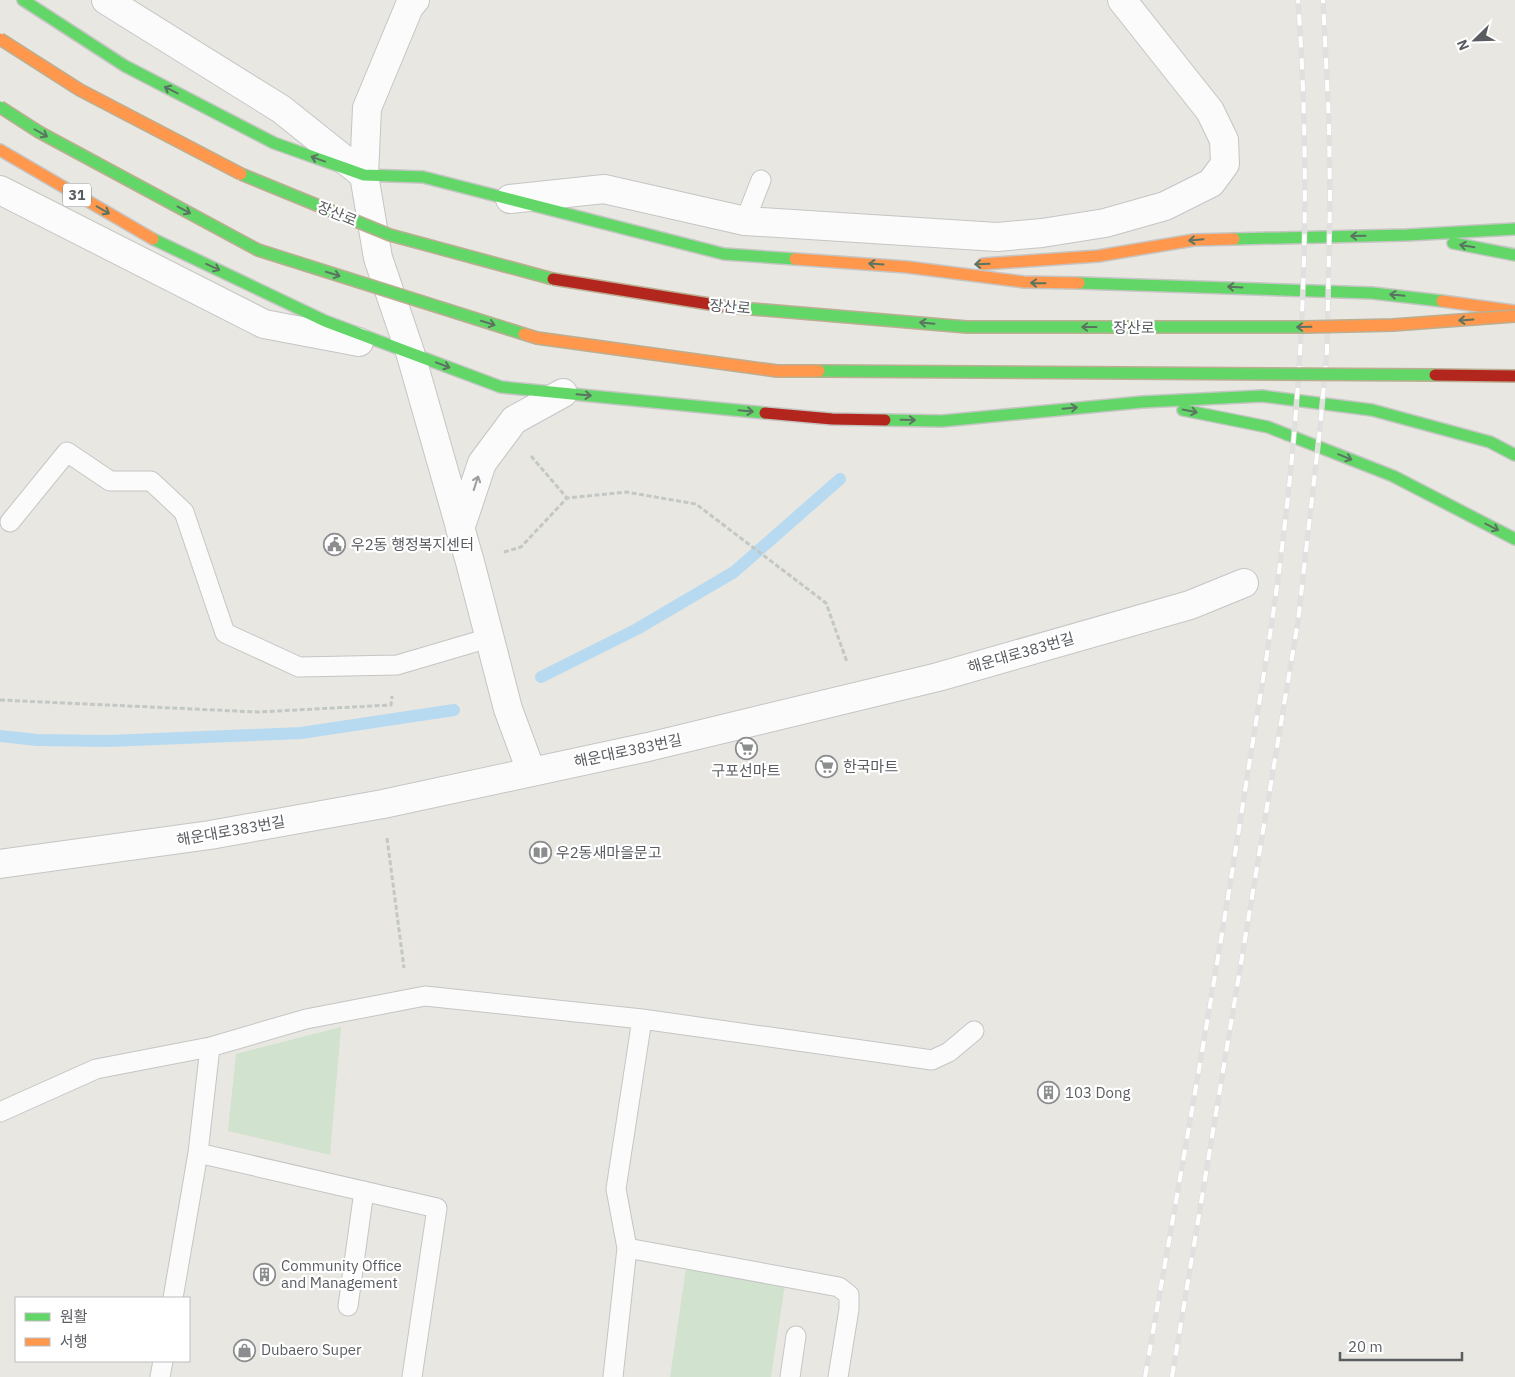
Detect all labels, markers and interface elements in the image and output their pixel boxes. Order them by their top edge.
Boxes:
north arrow [1450,15,1500,65]
text: N [1453,37,1473,53]
one-way arrow [163,85,178,95]
one-way arrow [34,128,49,138]
one-way arrow [310,154,326,163]
road number: 31 [63,184,91,206]
street label: 장산로 [314,197,360,230]
one-way arrow [95,205,109,215]
one-way arrow [177,205,192,215]
one-way arrow [1350,231,1366,240]
one-way arrow [1188,236,1204,245]
one-way arrow [1459,241,1475,250]
one-way arrow [974,259,990,269]
one-way arrow [869,260,885,269]
one-way arrow [205,263,220,273]
one-way arrow [325,269,341,279]
one-way arrow [1030,278,1046,287]
one-way arrow [1227,282,1243,291]
one-way arrow [1390,291,1406,300]
street label: 장산로 [709,295,751,318]
one-way arrow [1459,315,1475,324]
one-way arrow [480,318,496,328]
street label: 장산로 [1113,318,1155,337]
one-way arrow [919,319,935,328]
one-way arrow [1081,322,1098,332]
one-way arrow [1296,322,1312,332]
one-way arrow [435,360,450,370]
one-way arrow [576,390,592,400]
one-way arrow [1062,403,1078,412]
one-way arrow [738,406,754,416]
one-way arrow [1181,407,1197,416]
one-way arrow [900,415,916,425]
one-way arrow [1337,453,1352,463]
one-way arrow [471,475,481,491]
one-way arrow [1484,522,1499,532]
public building icon: 우2동 행정복지센터 [323,533,347,557]
place label: 우2동 행정복지센터 [351,535,474,554]
street label: 해운대로383번길 [965,628,1076,677]
street label: 해운대로383번길 [572,730,684,771]
supermarket icon: 구포선마트 [734,736,758,760]
supermarket icon: 한국마트 [815,755,839,779]
place label: 한국마트 [843,757,898,776]
place label: 구포선마트 [711,761,781,780]
street label: 해운대로383번길 [175,812,287,849]
library icon: 우2동새마을문고 [528,841,552,865]
place label: 우2동새마을문고 [556,843,662,862]
building icon: 103 Dong [1037,1081,1061,1105]
place label: 103 Dong [1065,1083,1131,1102]
place label: Community Office and Management [281,1256,402,1292]
building icon: Community Office and Management [253,1263,277,1287]
legend [15,1297,190,1362]
text: 원활 [60,1307,88,1326]
scale bar [1340,1330,1462,1362]
text: 서행 [60,1332,88,1351]
text: 20 m [1348,1337,1383,1356]
shop icon: Dubaero Super [233,1338,257,1362]
place label: Dubaero Super [261,1340,362,1359]

